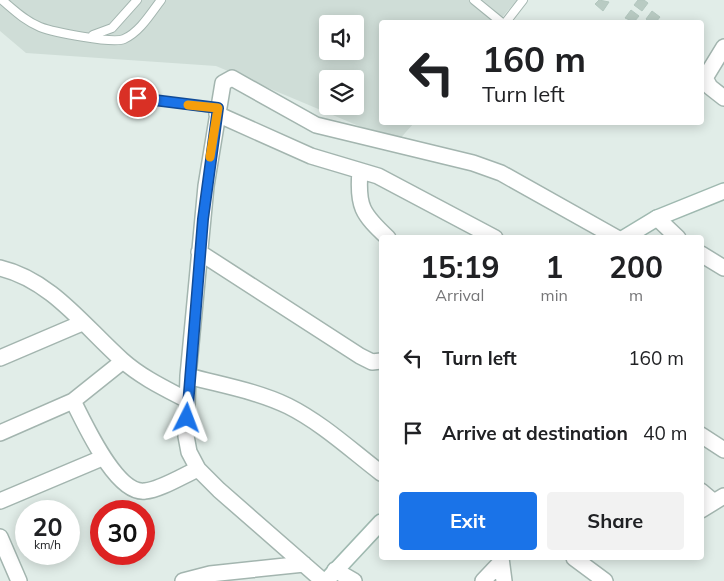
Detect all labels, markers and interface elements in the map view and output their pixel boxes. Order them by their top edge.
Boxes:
map controls [319,15,364,115]
button: sound [319,15,364,60]
text: 160 m [482,37,586,81]
icon: left [399,40,464,105]
button: layers [319,70,364,115]
pin [117,77,159,119]
text: Turn left [482,80,565,108]
icon: arrive [124,84,152,112]
text: 15:19 [420,248,500,286]
text: 1 [545,248,563,286]
text: 200 [609,248,663,286]
text: Arrival [435,285,484,305]
text: min [541,285,568,305]
text: m [629,285,643,305]
icon: left [399,344,427,372]
text: Turn left [442,346,517,370]
text: 160 m [628,346,684,370]
position arrow [160,391,212,443]
icon: arrive [399,419,427,447]
text: Arrive at destination [442,421,628,445]
text: 40 m [643,421,687,445]
button: Exit [399,492,537,550]
button: Share [547,492,684,550]
speed limit sign: 30 [90,500,155,565]
text: 20 [32,511,63,542]
text: km/h [34,537,61,552]

